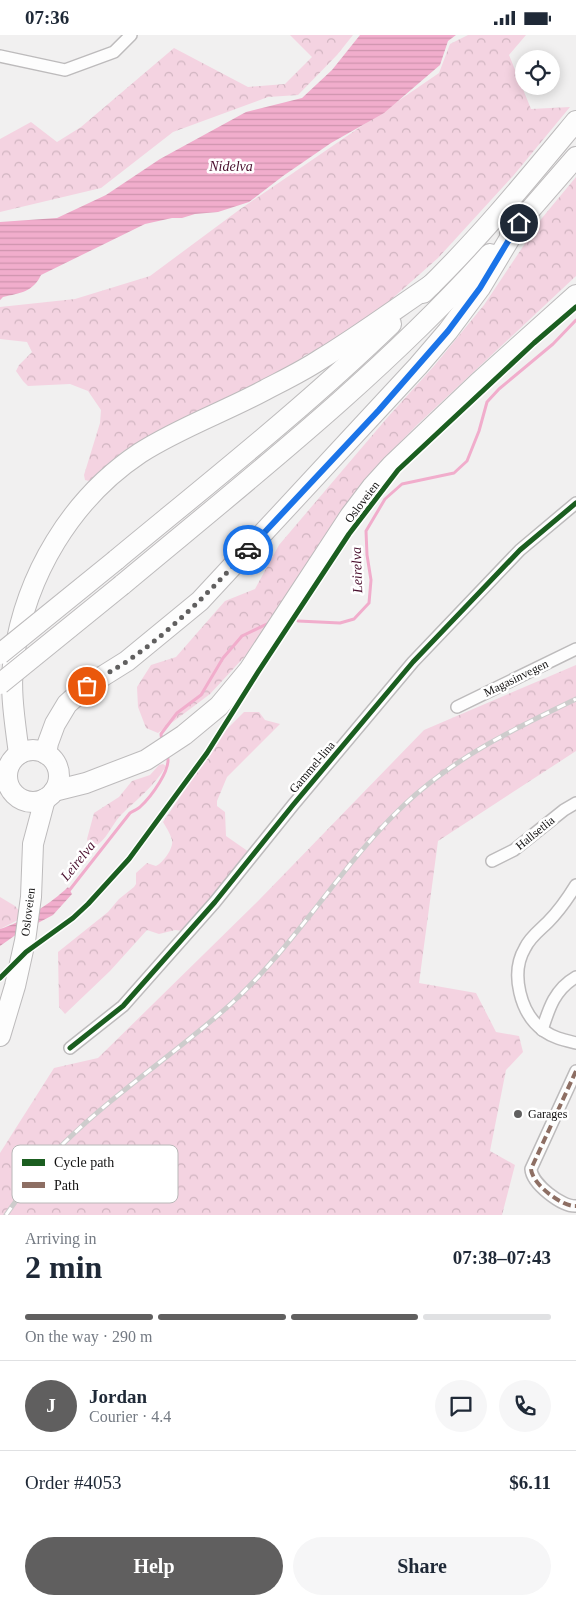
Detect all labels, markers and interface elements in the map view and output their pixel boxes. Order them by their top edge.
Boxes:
text: 07:36 [25,7,69,28]
map controls [515,50,560,95]
button: locate [515,50,560,95]
water label: Nidelva [208,159,253,174]
pin [498,202,540,244]
icon: home [505,209,533,237]
street label: Osloveien [342,478,382,526]
courier [223,525,273,575]
icon: car [234,536,262,564]
water label: Leirelva [349,547,365,594]
street label: Magasinvegen [481,656,551,700]
pin [66,665,108,707]
icon: bag [73,672,101,700]
street label: Gammel-lina [286,738,338,796]
street label: Hallsetlia [513,813,558,853]
water label: Leirelva [57,838,98,884]
street label: Osloveien [18,887,38,937]
place label: Garages [528,1107,568,1121]
marker: Garages [512,1108,524,1120]
legend [12,1145,178,1203]
text: Cycle path [54,1155,114,1170]
text: Path [54,1178,79,1193]
text: Arriving in [25,1230,97,1247]
text: 07:38–07:43 [453,1247,551,1268]
text: 2 min [25,1249,102,1285]
text: On the way · 290 m [25,1328,153,1345]
button: chat [435,1380,487,1432]
button: phone [499,1380,551,1432]
text: Jordan [89,1386,147,1407]
text: J [46,1395,56,1416]
text: Courier · 4.4 [89,1408,171,1425]
text: Order #4053 [25,1472,122,1493]
text: $6.11 [509,1472,551,1493]
button: Help [25,1537,283,1595]
button: Share [293,1537,551,1595]

